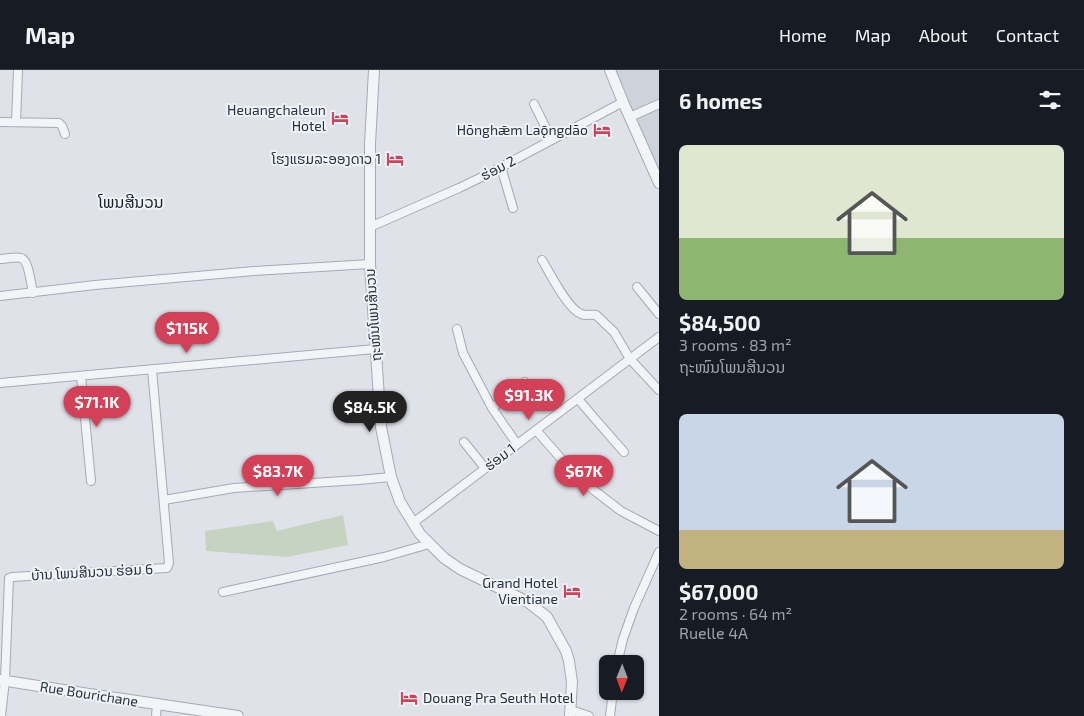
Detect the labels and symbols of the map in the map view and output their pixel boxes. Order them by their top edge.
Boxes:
place label: Heuangchaleun Hotel [227,101,327,134]
hotel icon: Heuangchaleun Hotel [330,108,350,128]
hotel icon: Hōnghǣm Laǭngdāo [592,120,612,140]
place label: Hōnghǣm Laǭngdāo [457,121,588,138]
hotel icon: ໂຮງແຮມລະອອງດາວ 1 [385,149,405,169]
place label: ໂຮງແຮມລະອອງດາວ 1 [271,150,381,167]
street label: ຮ່ອມ 2 [477,151,518,184]
district label: ໂພນສີນວນ [97,192,164,211]
street label: ຖະໜົນໂພນສີນວນ [361,268,384,362]
pin: $115K [152,312,222,354]
pin: $91.3K [488,378,570,421]
pin: $71.1K [56,386,138,428]
pin: $84.5K [329,390,411,433]
street label: ຮ່ອມ 1 [481,439,519,474]
pin: $83.7K [237,454,319,497]
pin: $67K [554,454,614,497]
street label: ບ້ານ ໂພນສີນວນ ຮ່ອມ 6 [31,560,153,583]
place label: Grand Hotel Vientiane [482,574,559,607]
hotel icon: Grand Hotel Vientiane [562,581,582,601]
north arrow [599,655,644,700]
street label: Rue Bourichane [39,677,139,710]
hotel icon: Douang Pra Seuth Hotel [399,688,419,708]
place label: Douang Pra Seuth Hotel [423,689,575,706]

